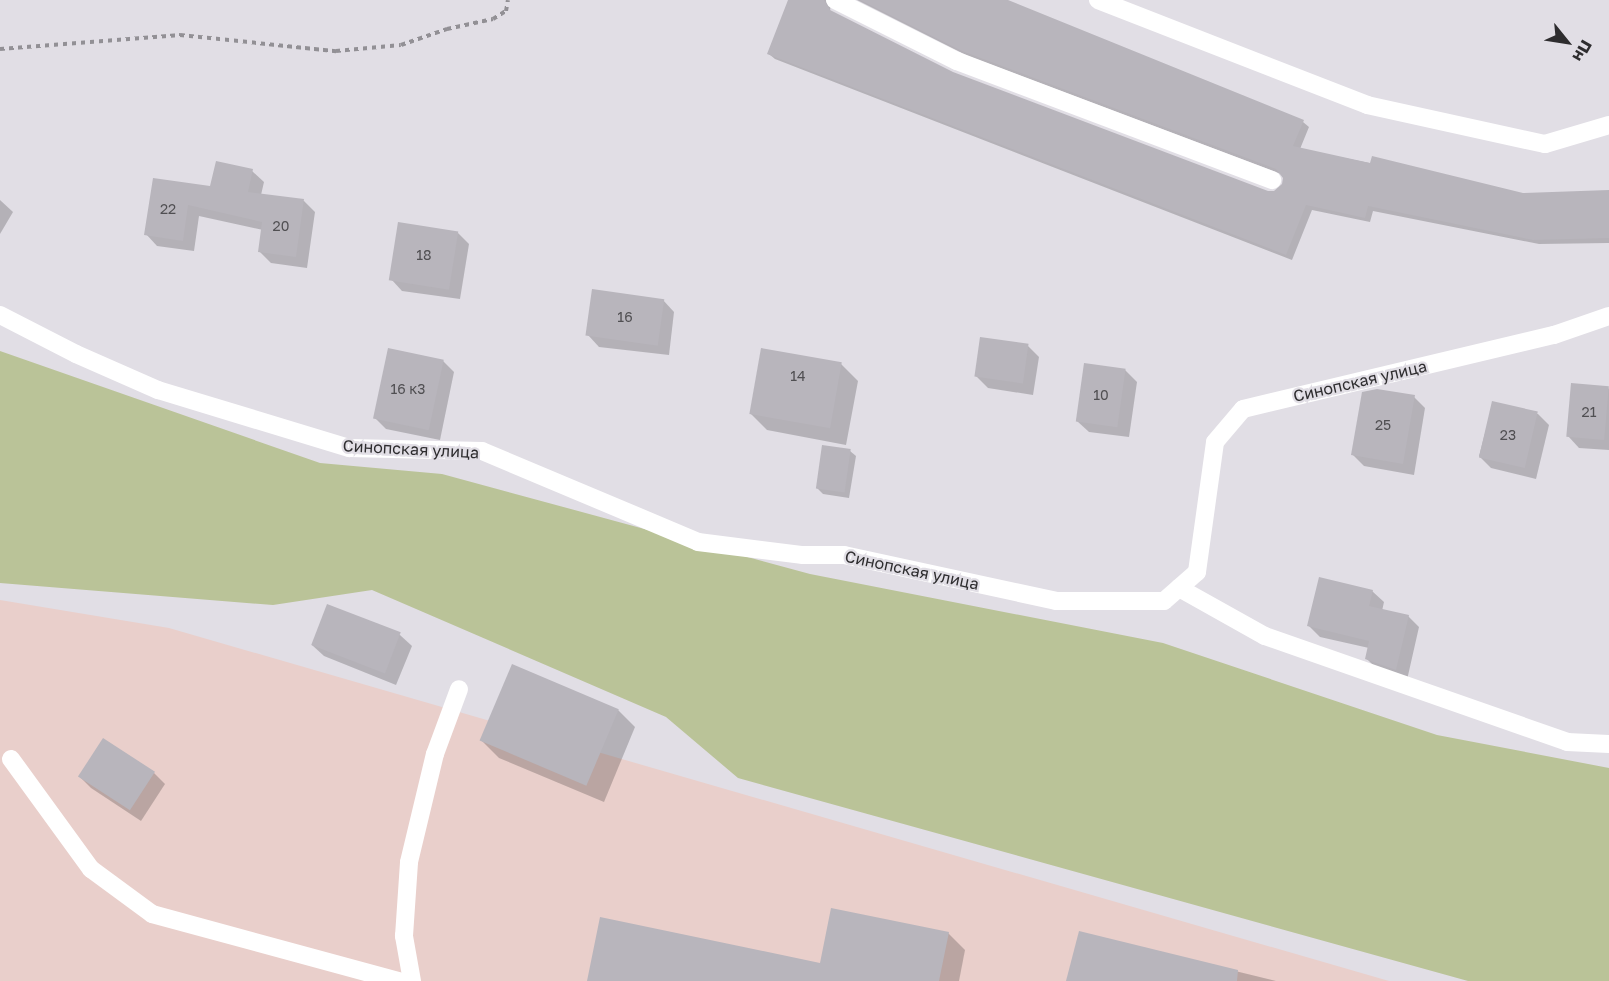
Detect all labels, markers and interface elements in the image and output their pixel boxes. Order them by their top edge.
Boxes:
north arrow [1537,12,1597,72]
text: Пн [1568,37,1597,65]
house number: 22 [160,201,176,217]
house number: 20 [273,218,289,234]
house number: 18 [416,247,432,263]
house number: 16 [617,309,633,325]
street label: Синопская улица [1291,356,1429,406]
house number: 14 [790,368,806,384]
house number: 16 к3 [391,381,425,397]
house number: 10 [1093,387,1109,403]
house number: 21 [1582,404,1596,420]
house number: 25 [1375,417,1391,433]
house number: 23 [1500,427,1516,443]
street label: Синопская улица [342,436,480,462]
street label: Синопская улица [843,546,981,594]

